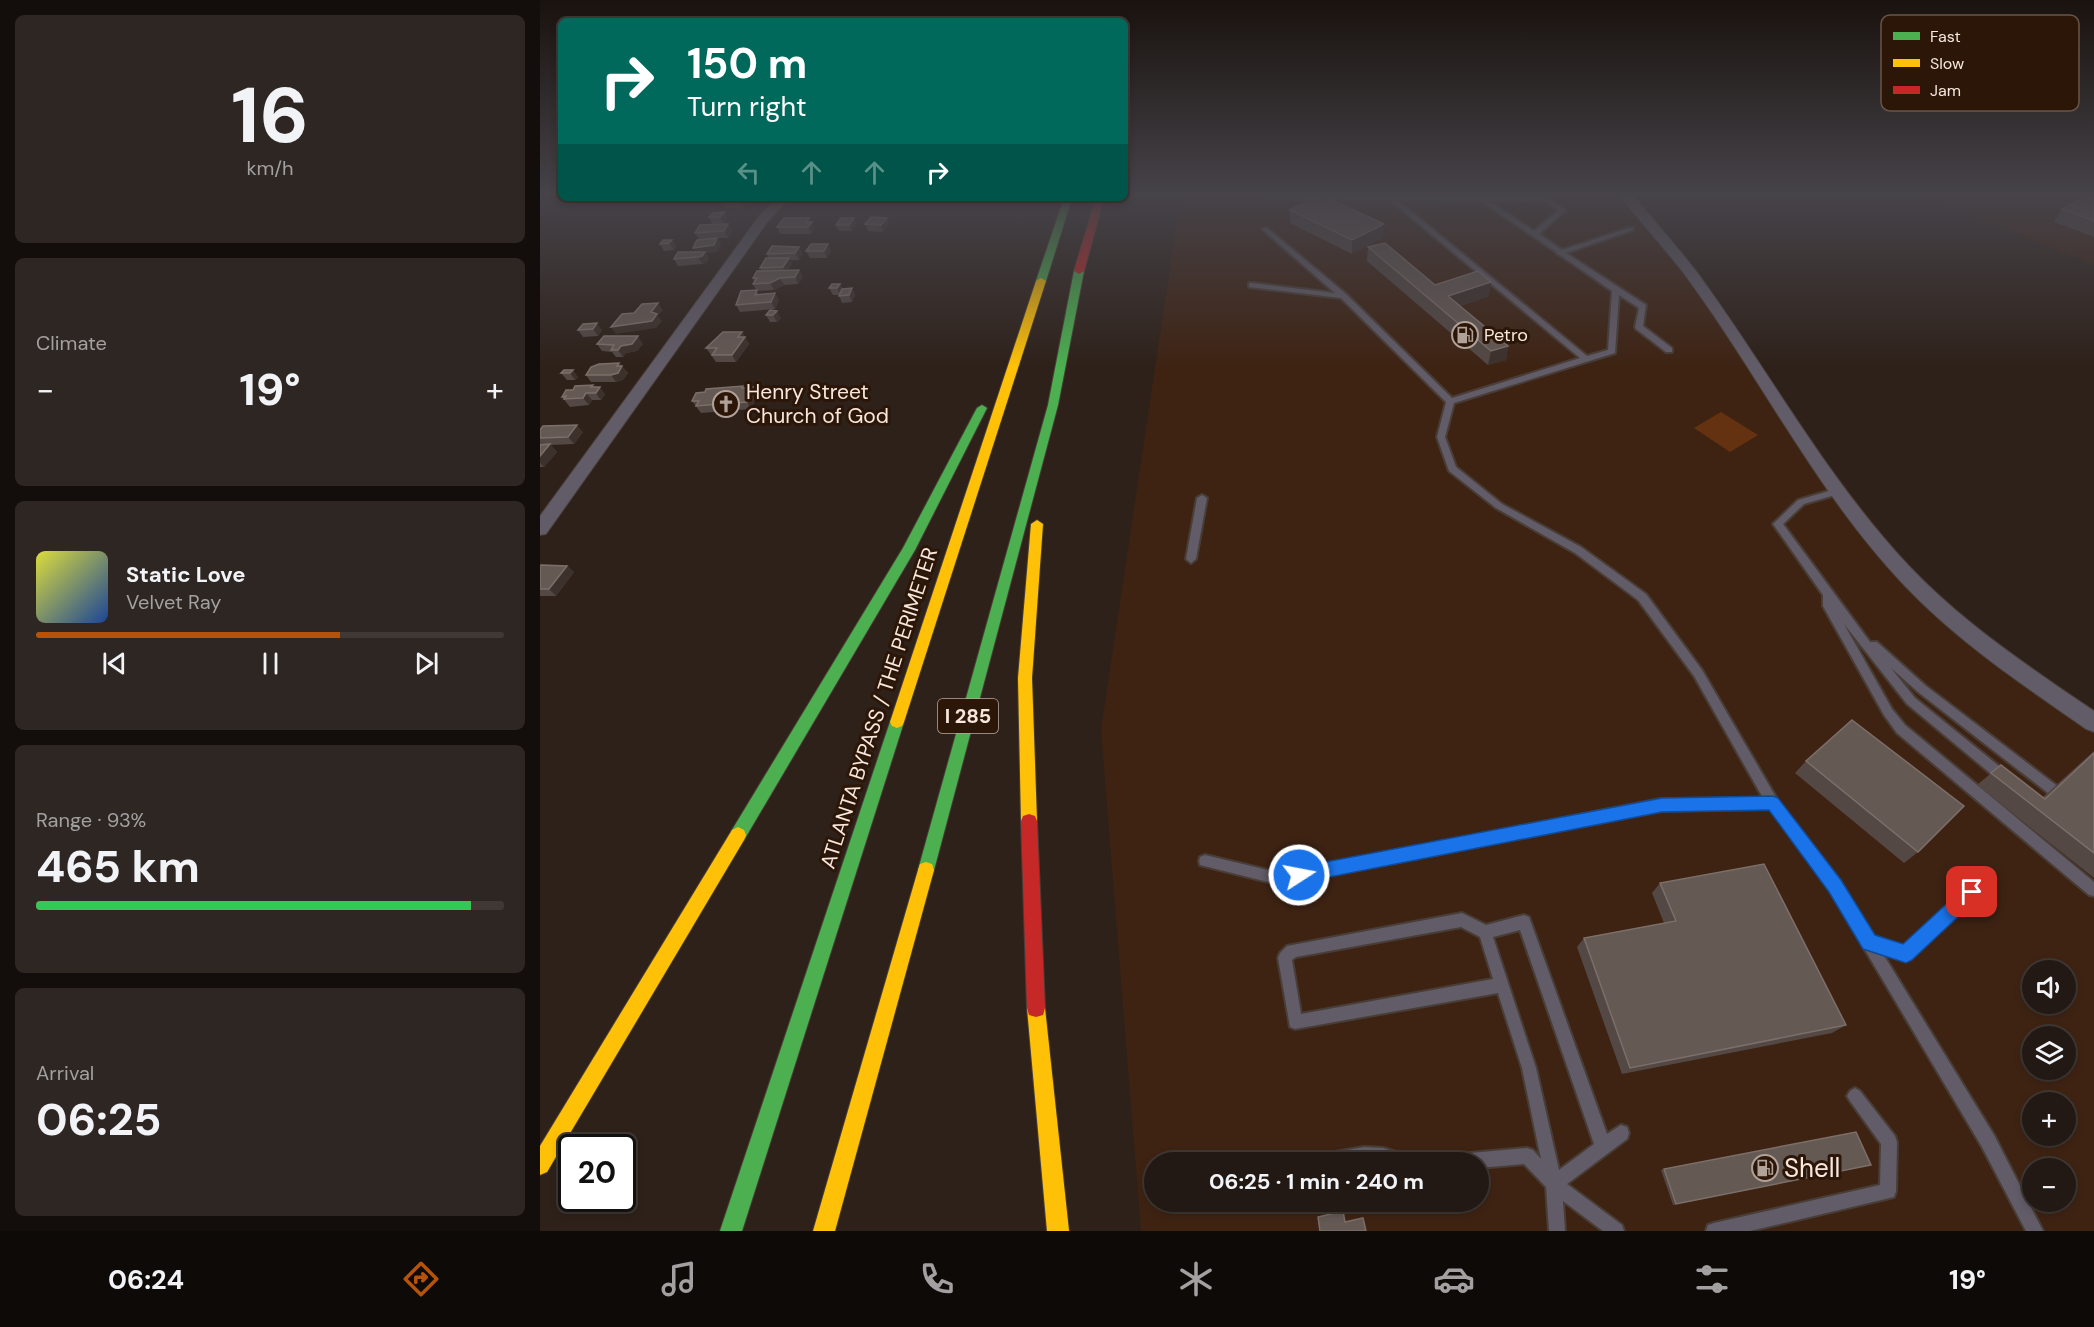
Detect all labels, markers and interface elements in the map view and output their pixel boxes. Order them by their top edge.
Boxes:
legend [1881,15,2079,111]
text: Fast [1930,26,1961,47]
text: 150 m [687,36,807,91]
icon: right [588,42,666,120]
text: Slow [1930,53,1964,74]
text: 16 [231,65,309,166]
text: Jam [1930,80,1961,101]
text: Turn right [687,89,807,124]
text: km/h [246,155,294,181]
icon: left [732,156,765,189]
icon: ahead [795,156,828,189]
icon: ahead [858,156,891,189]
icon: right [921,156,954,189]
fuel station icon: Petro [1450,320,1480,350]
place label: Petro [1484,323,1528,347]
text: Climate [36,330,107,356]
text: 19° [239,360,301,419]
text: − [36,368,54,411]
text: + [486,368,504,411]
place label: Henry Street Church of God [746,378,889,430]
church icon: Henry Street Church of God [711,389,741,419]
street label: ATLANTA BYPASS / THE PERIMETER [814,544,944,872]
text: Static Love [126,560,246,589]
text: Velvet Ray [126,589,221,615]
icon: previous [98,647,131,680]
icon: pause [254,647,287,680]
icon: next [410,647,443,680]
road number: I 285 [938,699,998,733]
text: Range · 93% [36,807,146,833]
text: 465 km [36,837,200,896]
position arrow [1267,843,1331,907]
pin [1946,866,1997,917]
icon: arrive [1955,875,1988,908]
map controls [2022,960,2076,1212]
button: sound [2022,960,2076,1014]
button: layers [2022,1026,2076,1080]
text: Arrival [36,1060,94,1086]
text: 06:25 [36,1090,162,1149]
button: + [2022,1092,2076,1146]
speed limit sign: 20 [558,1134,636,1212]
place label: Shell [1784,1151,1840,1185]
fuel station icon: Shell [1750,1153,1780,1183]
button: − [2022,1158,2076,1212]
text: 06:25 · 1 min · 240 m [1209,1167,1424,1196]
icon: directions [400,1258,442,1300]
icon: music [658,1258,700,1300]
icon: phone [916,1258,958,1300]
icon: climate [1175,1258,1217,1300]
icon: car [1433,1258,1475,1300]
icon: filters [1691,1258,1733,1300]
text: 06:24 [108,1262,184,1297]
text: 19° [1949,1262,1986,1297]

